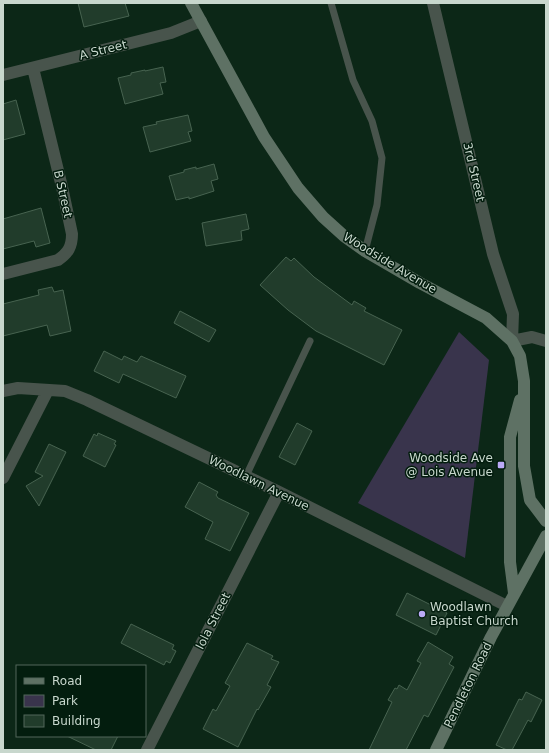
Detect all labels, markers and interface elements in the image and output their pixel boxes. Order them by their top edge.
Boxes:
street label: A Street [78,37,128,63]
street label: 3rd Street [460,141,488,203]
street label: B Street [51,169,75,219]
street label: Woodside Avenue [341,230,439,296]
place label: Woodside Ave @ Lois Avenue [405,451,493,479]
street label: Woodlawn Avenue [207,453,311,513]
marker: Woodside Ave @ Lois Avenue [496,460,506,470]
street label: Iola Street [193,590,233,652]
place label: Woodlawn Baptist Church [430,600,518,628]
marker: Woodlawn Baptist Church [417,609,427,619]
street label: Pendleton Road [441,640,495,730]
legend [16,665,146,737]
text: Road [52,674,82,688]
text: Park [52,694,78,708]
text: Building [52,714,101,728]

